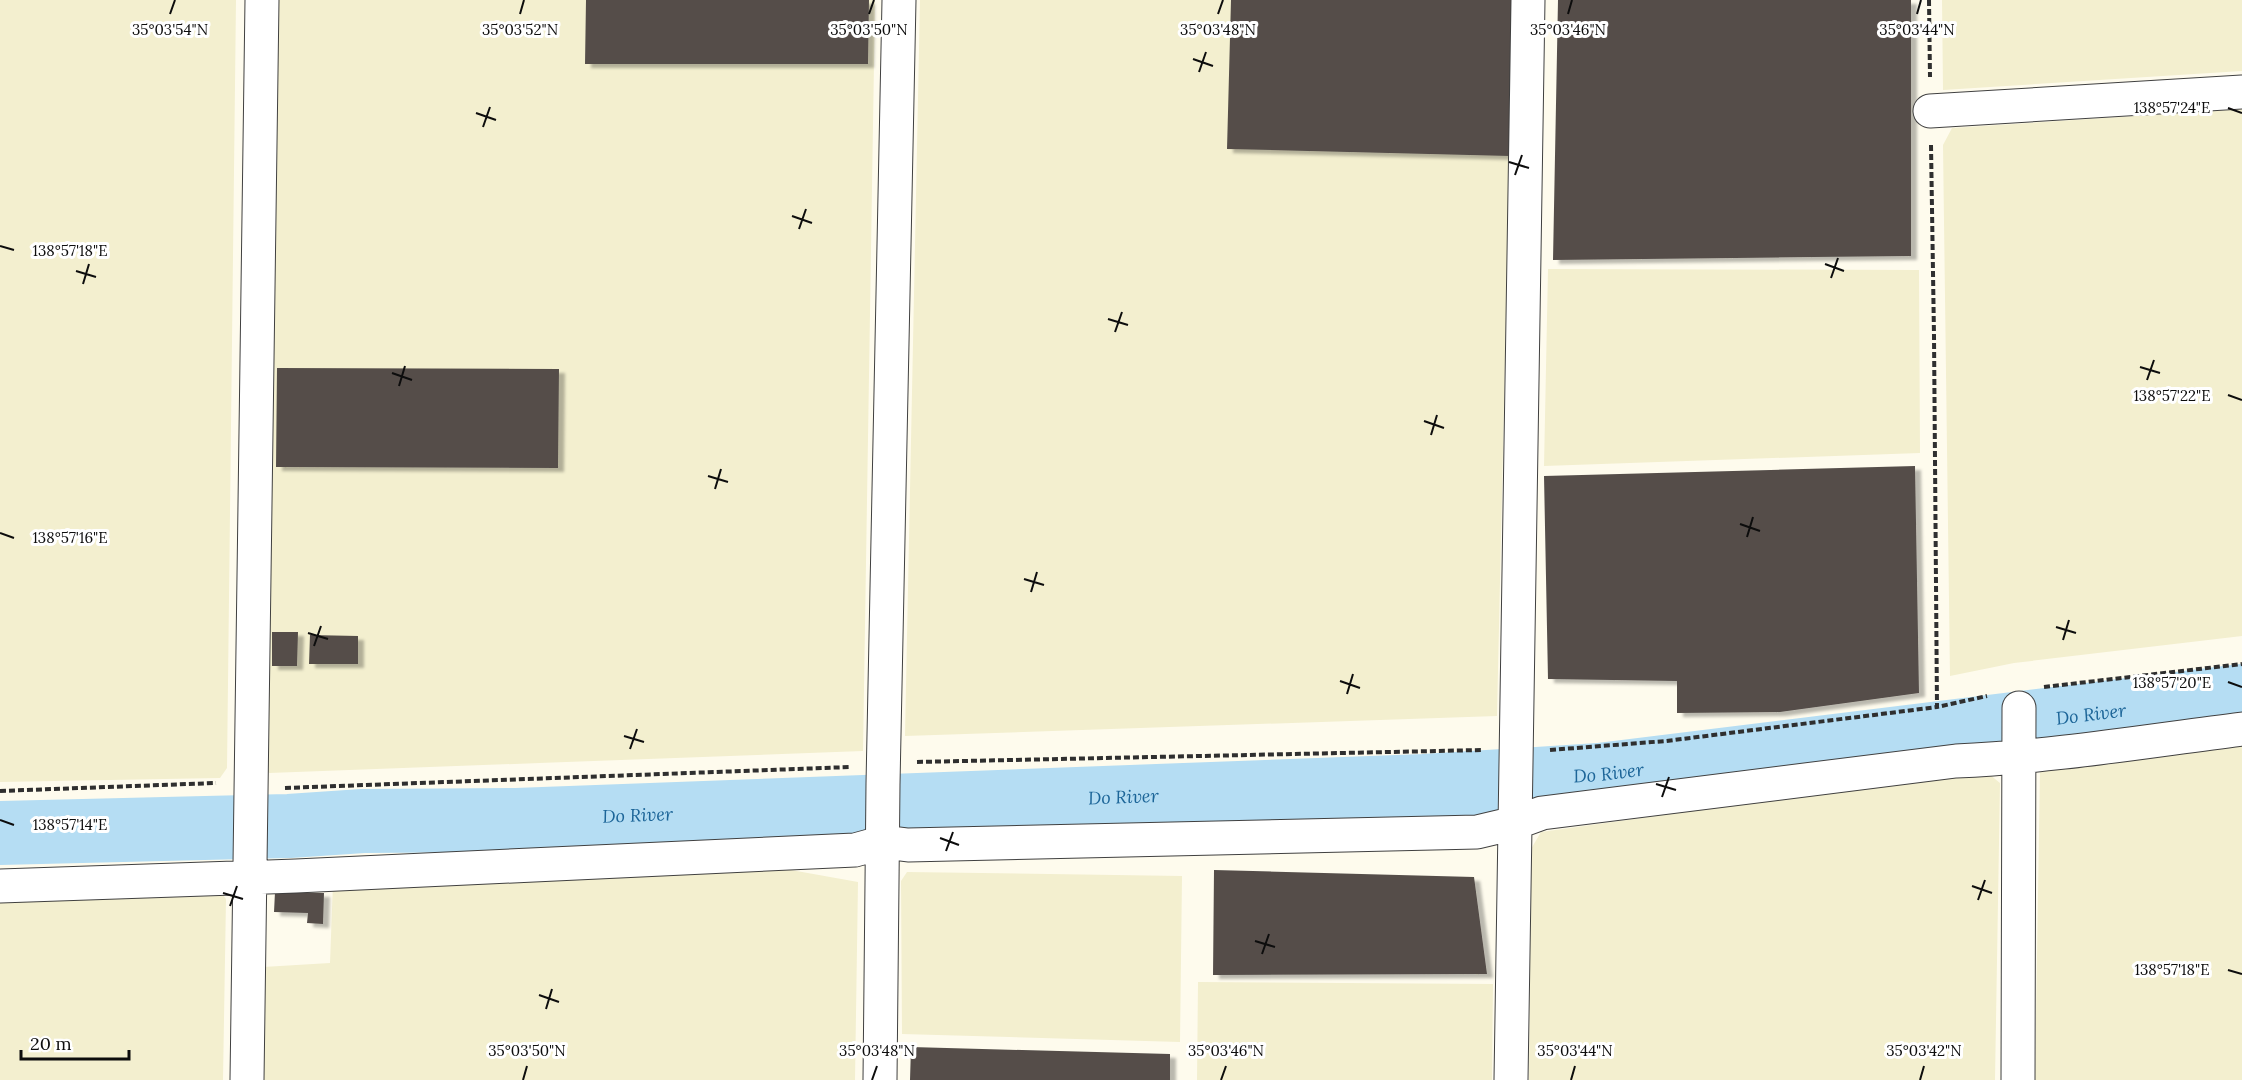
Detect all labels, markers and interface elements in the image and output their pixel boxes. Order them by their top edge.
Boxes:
text: 35°03'54"N [132,20,208,39]
text: 35°03'52"N [482,20,558,39]
text: 35°03'50"N [830,20,908,39]
text: 35°03'48"N [1180,20,1256,39]
text: 35°03'46"N [1530,20,1606,39]
text: 35°03'44"N [1879,20,1955,39]
text: 138°57'24"E [2134,98,2210,117]
text: 138°57'18"E [33,241,107,260]
text: 138°57'22"E [2133,386,2211,405]
text: 138°57'16"E [32,528,108,547]
text: 138°57'20"E [2133,673,2211,692]
water label: Do River [2054,698,2128,730]
water label: Do River [1573,757,1646,788]
water label: Do River [1088,784,1160,810]
water label: Do River [602,802,674,828]
text: 138°57'14"E [33,815,107,834]
text: 138°57'18"E [2135,960,2209,979]
scale bar [21,1023,129,1061]
text: 20 m [30,1032,72,1055]
text: 35°03'50"N [488,1041,566,1060]
text: 35°03'48"N [839,1041,915,1060]
text: 35°03'46"N [1188,1041,1264,1060]
text: 35°03'44"N [1537,1041,1613,1060]
text: 35°03'42"N [1886,1041,1962,1060]

